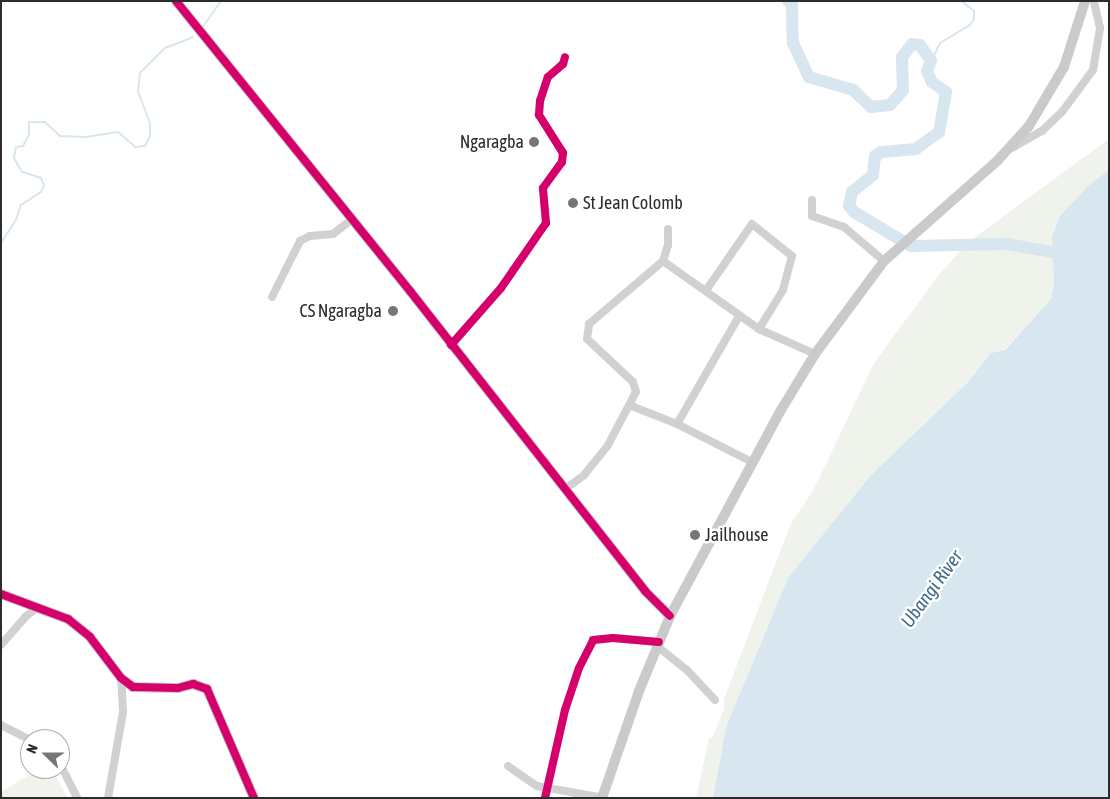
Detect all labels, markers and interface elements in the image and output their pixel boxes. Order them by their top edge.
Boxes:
place label: Ngaragba [460,131,524,153]
marker: Ngaragba [528,136,540,148]
place label: St Jean Colomb [583,192,683,214]
marker: St Jean Colomb [567,197,579,209]
place label: CS Ngaragba [300,300,382,322]
marker: CS Ngaragba [386,304,400,318]
place label: Jailhouse [705,524,768,546]
marker: Jailhouse [689,529,701,541]
water label: Ubangi River [896,546,968,632]
north arrow [20,729,70,779]
text: N [23,742,41,756]

